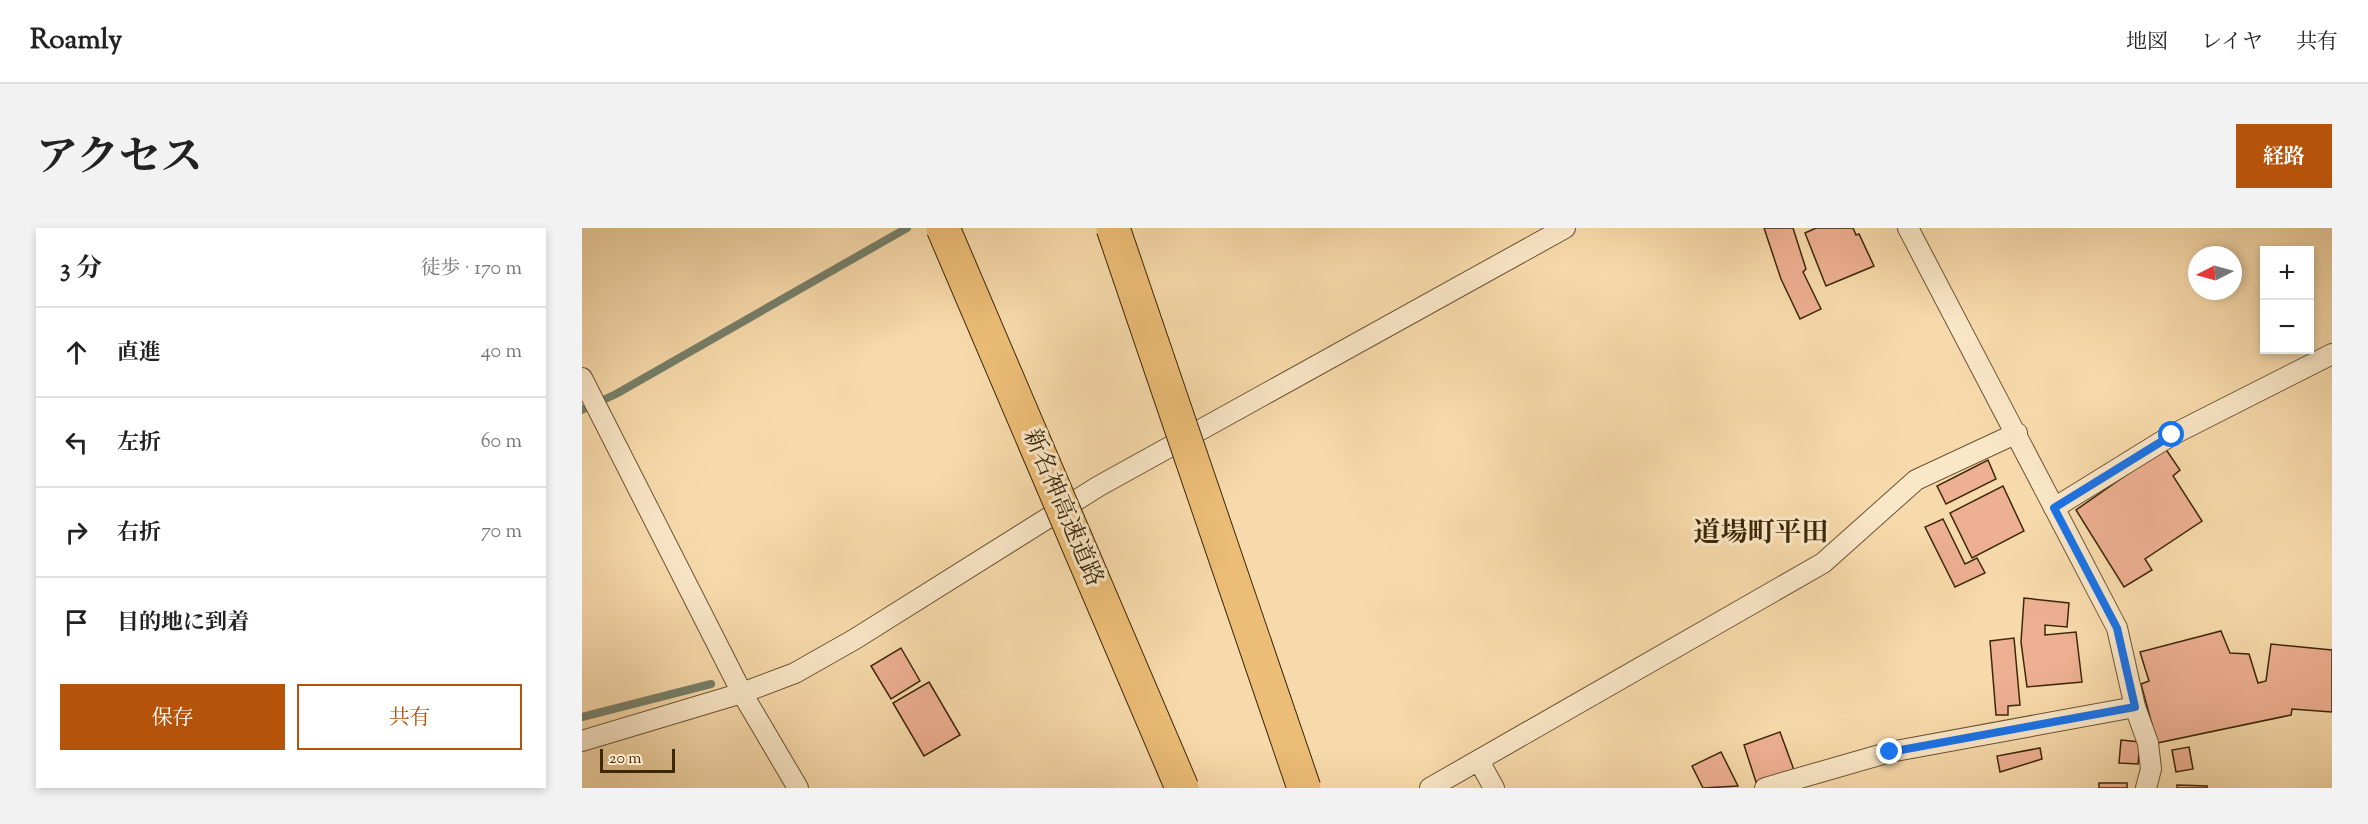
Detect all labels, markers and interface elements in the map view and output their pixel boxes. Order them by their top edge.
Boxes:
text: Roamly [30,21,122,61]
text: 地図 [2126,28,2168,58]
text: レイヤ [2201,28,2263,58]
text: 共有 [2296,28,2338,58]
button: 経路 [2236,124,2332,188]
text: アクセス [36,130,203,190]
north arrow [2188,246,2242,300]
map controls [2260,246,2314,354]
button: + [2260,246,2314,300]
text: 3 分 [60,251,102,288]
text: 徒歩 · 170 m [421,255,522,284]
button: − [2260,300,2314,354]
icon: ahead [60,336,93,369]
text: 直進 [117,338,161,370]
text: 40 m [481,338,522,367]
route start [2158,421,2184,447]
street label: 新名神高速道路 [1014,424,1110,592]
icon: left [60,426,93,459]
text: 左折 [117,428,161,460]
text: 60 m [481,428,522,457]
district label: 道場町平田 [1694,515,1829,554]
icon: right [60,516,93,549]
text: 右折 [117,518,161,550]
text: 70 m [481,518,522,547]
icon: arrive [60,606,93,639]
text: 目的地に到着 [117,608,249,640]
button: 保存 [60,684,285,750]
button: 共有 [297,684,522,750]
route end [1876,738,1902,764]
scale bar [600,746,675,774]
text: 20 m [609,748,642,771]

